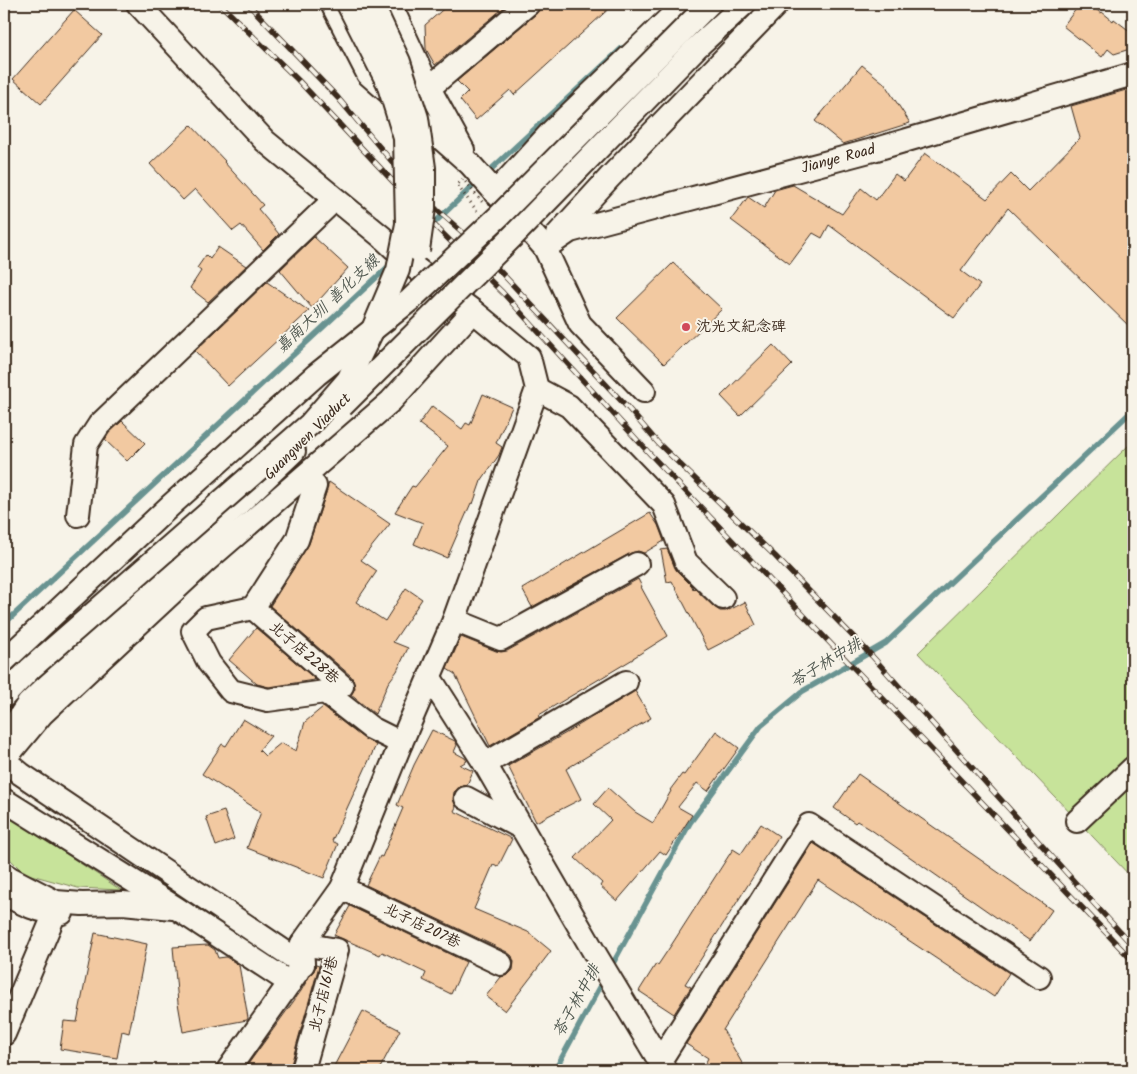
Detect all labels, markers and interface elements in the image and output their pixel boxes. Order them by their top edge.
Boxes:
street label: Jianye Road [799,138,878,181]
water label: 嘉南大圳 善化支線 [270,248,386,359]
place label: 沈光文紀念碑 [696,315,786,339]
marker: 沈光文紀念碑 [680,321,692,333]
street label: Guangwen Viaduct [259,388,357,486]
street label: 北子店228巷 [263,616,345,690]
water label: 苓子林中排 [785,631,868,694]
street label: 北子店207巷 [379,897,465,955]
street label: 北子店161巷 [303,953,345,1035]
water label: 苓子林中排 [547,958,608,1042]

